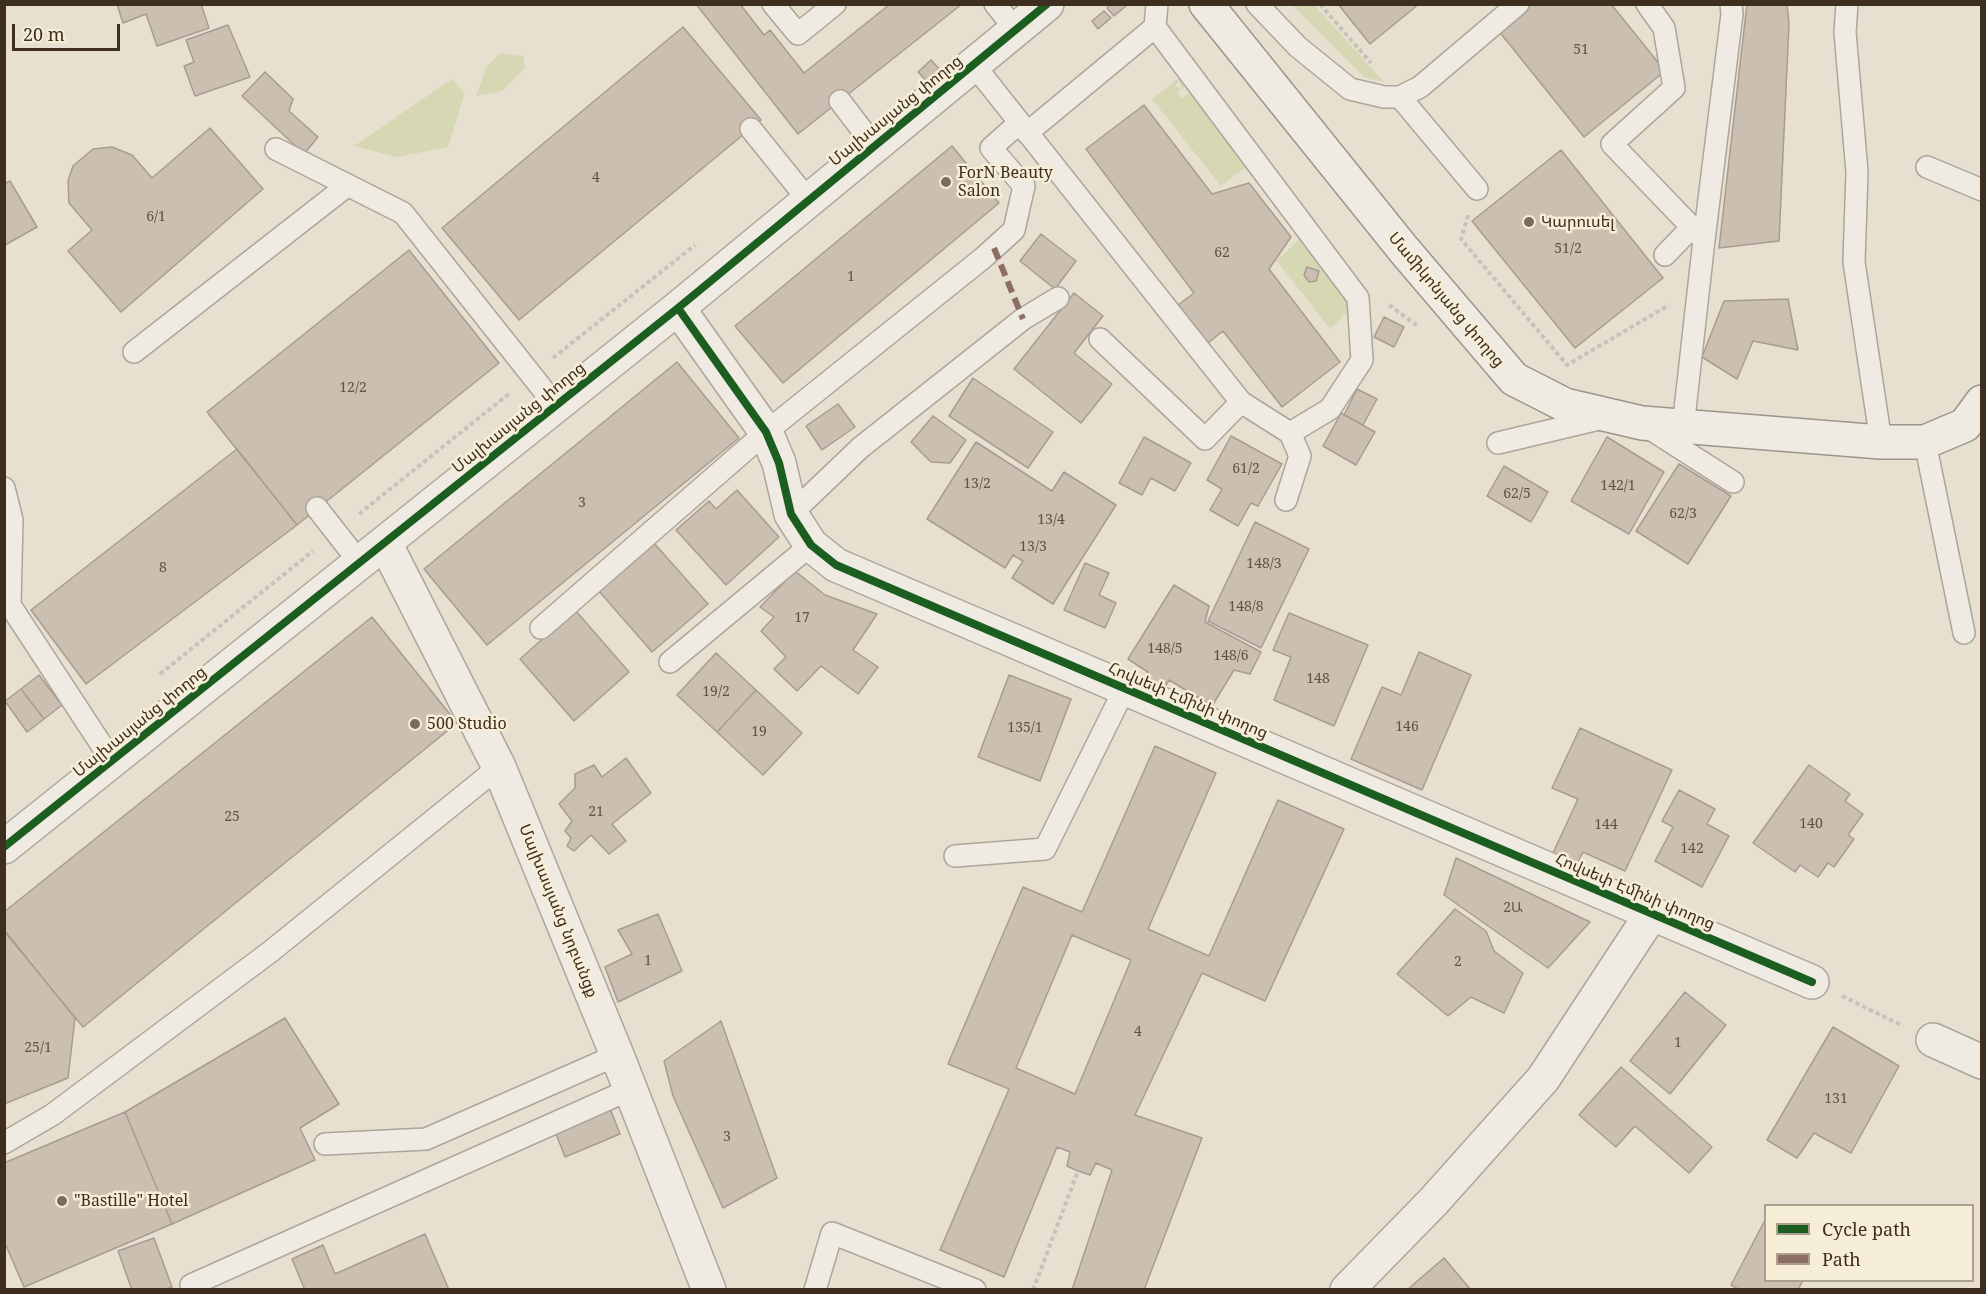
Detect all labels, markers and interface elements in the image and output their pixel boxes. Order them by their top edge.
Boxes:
scale bar [15,12,123,50]
text: 20 m [23,22,65,46]
house number: 51 [1573,42,1589,58]
street label: Մալխասյանց փողոց [826,51,966,171]
place label: ForN Beauty Salon [958,163,1053,201]
house number: 4 [592,170,600,186]
marker: ForN Beauty Salon [939,175,953,189]
house number: 6/1 [146,209,166,225]
place label: Կարուսել [1541,212,1614,232]
marker: Կարուսել [1522,215,1536,229]
street label: Մամիկոնյանց փողոց [1384,229,1508,371]
house number: 51/2 [1554,241,1582,257]
house number: 62 [1214,245,1230,261]
house number: 1 [847,269,855,285]
street label: Մալխասյանց փողոց [449,358,589,478]
house number: 12/2 [339,380,367,396]
house number: 61/2 [1232,461,1260,477]
house number: 13/2 [963,476,991,492]
house number: 142/1 [1600,478,1636,494]
house number: 62/5 [1503,486,1531,502]
house number: 3 [578,495,586,511]
house number: 62/3 [1669,506,1697,522]
house number: 13/4 [1037,512,1065,528]
house number: 13/3 [1019,539,1047,555]
house number: 148/3 [1246,556,1282,572]
house number: 8 [159,560,167,576]
house number: 148/8 [1228,599,1264,615]
house number: 17 [794,610,810,626]
house number: 148/5 [1147,641,1183,657]
house number: 148/6 [1213,648,1249,664]
street label: Հովսեփ Էմինի փողոց [1105,659,1271,743]
street label: Մալխասյանց փողոց [70,662,210,782]
house number: 148 [1306,671,1330,687]
house number: 19/2 [702,684,730,700]
place label: 500 Studio [427,714,507,734]
marker: 500 Studio [408,717,422,731]
house number: 146 [1395,719,1419,735]
house number: 135/1 [1007,720,1043,736]
house number: 19 [751,724,767,740]
house number: 21 [588,804,604,820]
house number: 25 [224,809,240,825]
house number: 140 [1799,816,1823,832]
house number: 144 [1594,817,1618,833]
street label: Մալխասյանց նրբանցք [514,822,602,1000]
house number: 142 [1680,841,1704,857]
street label: Հովսեփ Էմինի փողոց [1552,850,1718,934]
house number: 2Ա [1503,900,1523,916]
house number: 1 [644,953,652,969]
house number: 2 [1454,954,1462,970]
house number: 4 [1134,1024,1142,1040]
house number: 1 [1674,1035,1682,1051]
house number: 25/1 [24,1040,52,1056]
house number: 131 [1824,1091,1848,1107]
house number: 3 [723,1129,731,1145]
place label: "Bastille" Hotel [74,1191,188,1211]
marker: "Bastille" Hotel [55,1194,69,1208]
legend [1764,1204,1974,1282]
text: Cycle path [1822,1217,1911,1241]
text: Path [1822,1247,1861,1271]

